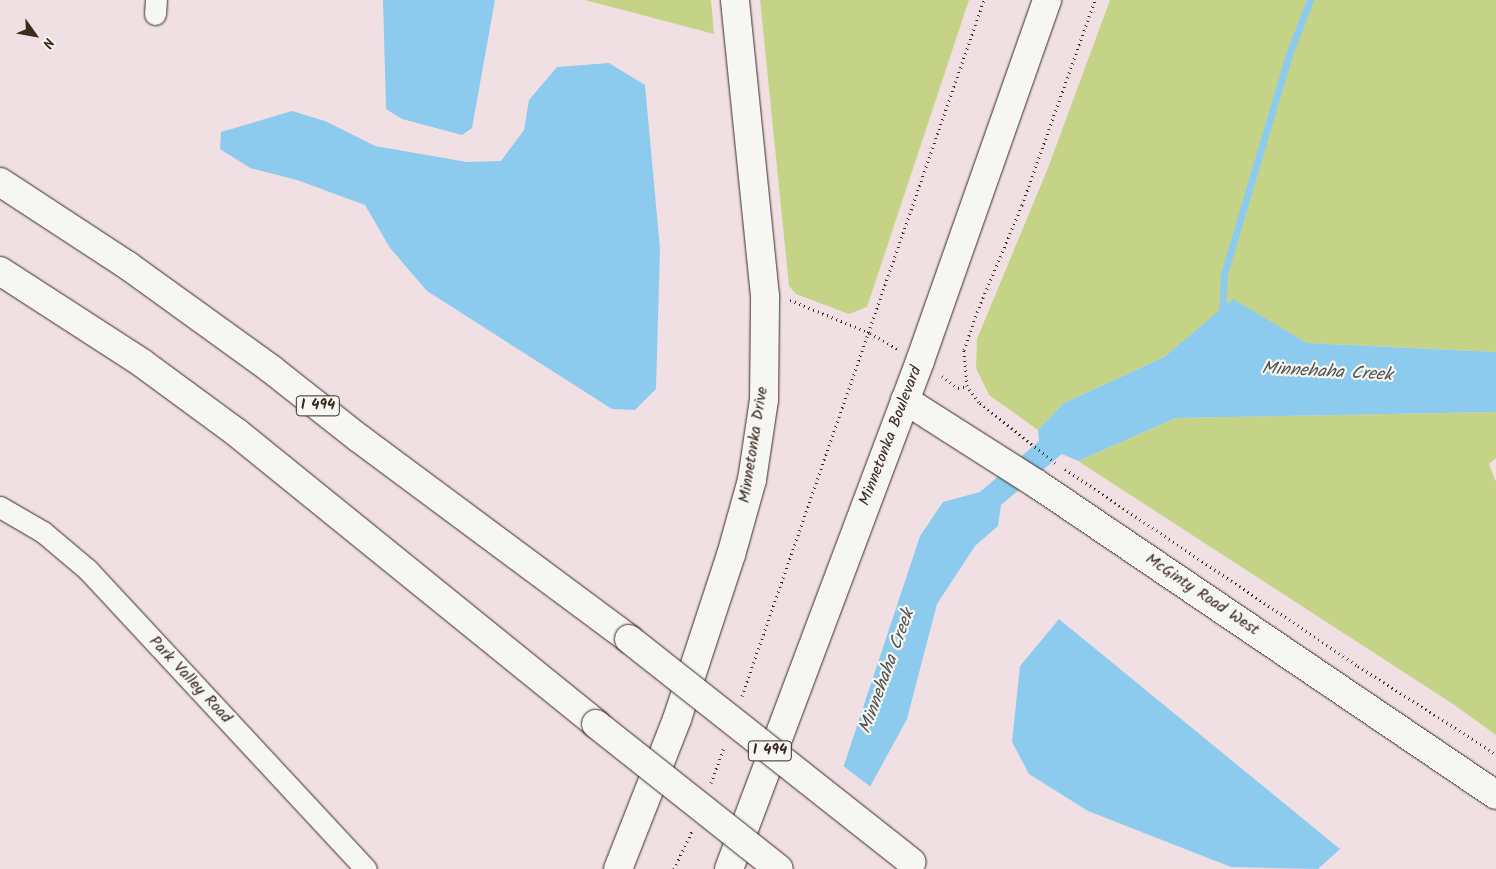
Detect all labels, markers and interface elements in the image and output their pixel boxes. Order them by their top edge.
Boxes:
north arrow [10,10,60,60]
text: N [36,33,59,53]
water label: Minnehaha Creek [1261,359,1393,387]
street label: Minnetonka Boulevard [856,364,926,508]
street label: Minnetonka Drive [735,385,773,505]
road number: I 494 [296,394,340,418]
street label: McGinty Road West [1141,550,1263,640]
water label: Minnehaha Creek [856,607,920,737]
street label: Park Valley Road [145,632,235,728]
road number: I 494 [748,738,792,764]

